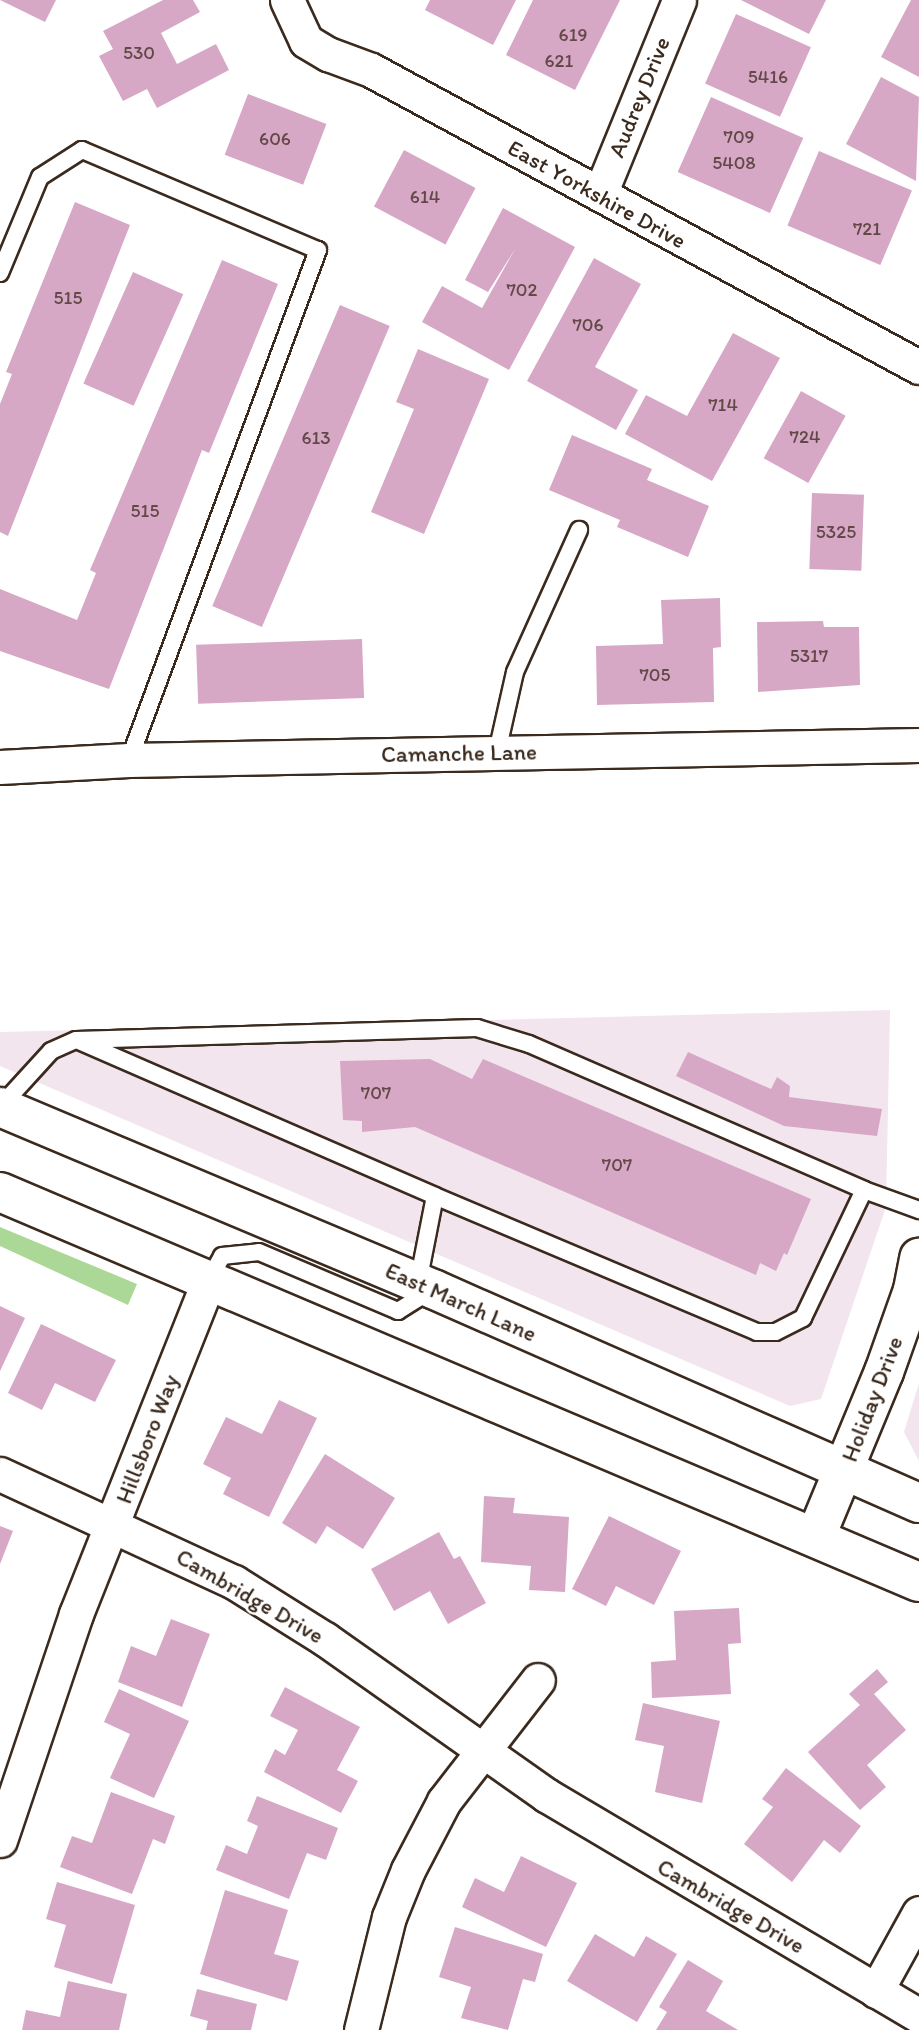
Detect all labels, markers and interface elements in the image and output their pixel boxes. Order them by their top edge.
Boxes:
house number: 619 [559,24,587,46]
street label: Audrey Drive [602,33,676,161]
house number: 530 [123,42,155,64]
house number: 621 [545,50,573,72]
house number: 5416 [748,66,788,88]
house number: 709 [723,126,755,148]
house number: 606 [259,128,291,150]
street label: East Yorkshire Drive [504,134,690,254]
house number: 5408 [712,152,756,174]
house number: 614 [410,186,440,208]
house number: 721 [853,218,881,240]
house number: 702 [506,279,538,301]
house number: 515 [54,287,82,309]
house number: 706 [572,314,604,336]
house number: 714 [708,394,738,416]
house number: 724 [790,426,820,448]
house number: 613 [301,427,331,449]
house number: 515 [131,500,159,522]
house number: 5325 [816,521,856,543]
house number: 5317 [790,645,828,667]
house number: 705 [639,664,671,686]
street label: Camanche Lane [380,738,538,768]
house number: 707 [361,1082,391,1104]
house number: 707 [602,1154,632,1176]
street label: East March Lane [381,1256,541,1348]
street label: Holiday Drive [835,1332,909,1466]
street label: Hillsboro Way [110,1371,184,1507]
street label: Cambridge Drive [171,1543,329,1649]
street label: Cambridge Drive [652,1853,810,1959]

